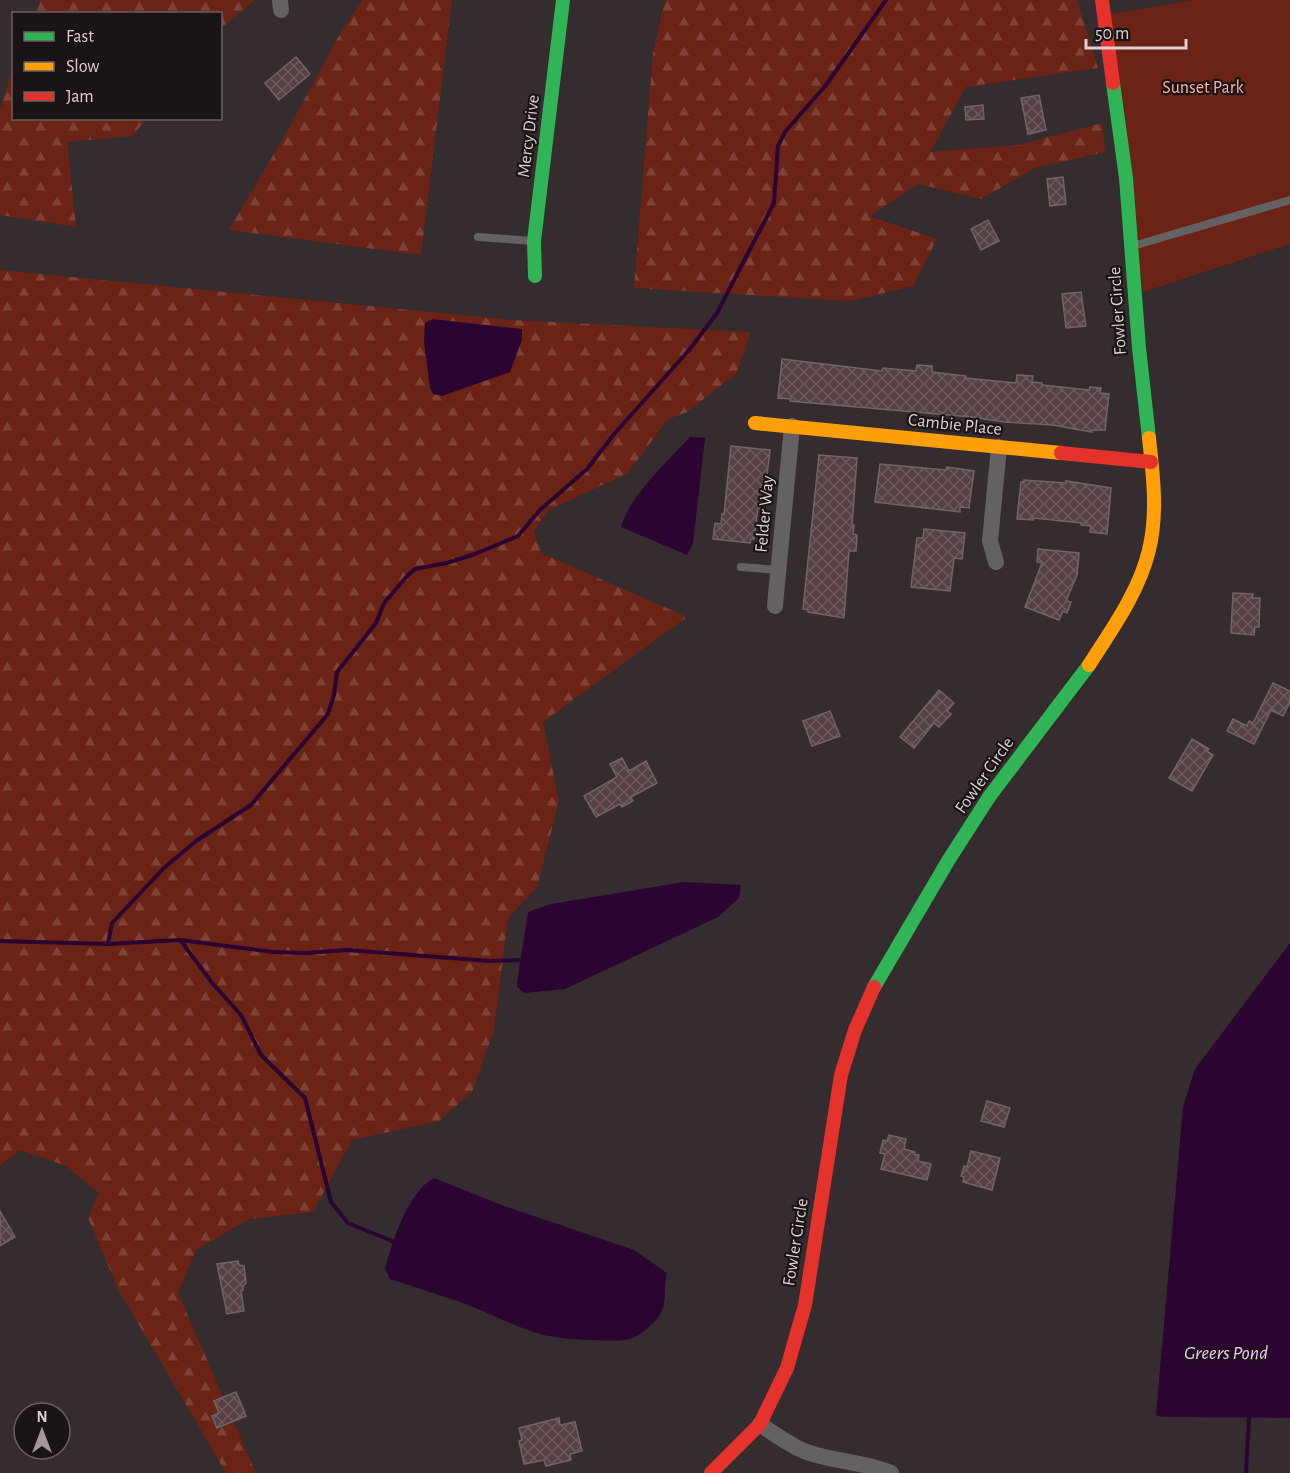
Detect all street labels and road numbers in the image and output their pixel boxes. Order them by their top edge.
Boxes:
street label: Mercy Drive [515,94,543,178]
street label: Fowler Circle [1106,266,1130,356]
street label: Cambie Place [907,411,1003,439]
street label: Felder Way [753,475,777,553]
street label: Fowler Circle [952,734,1018,817]
street label: Fowler Circle [780,1197,812,1287]

